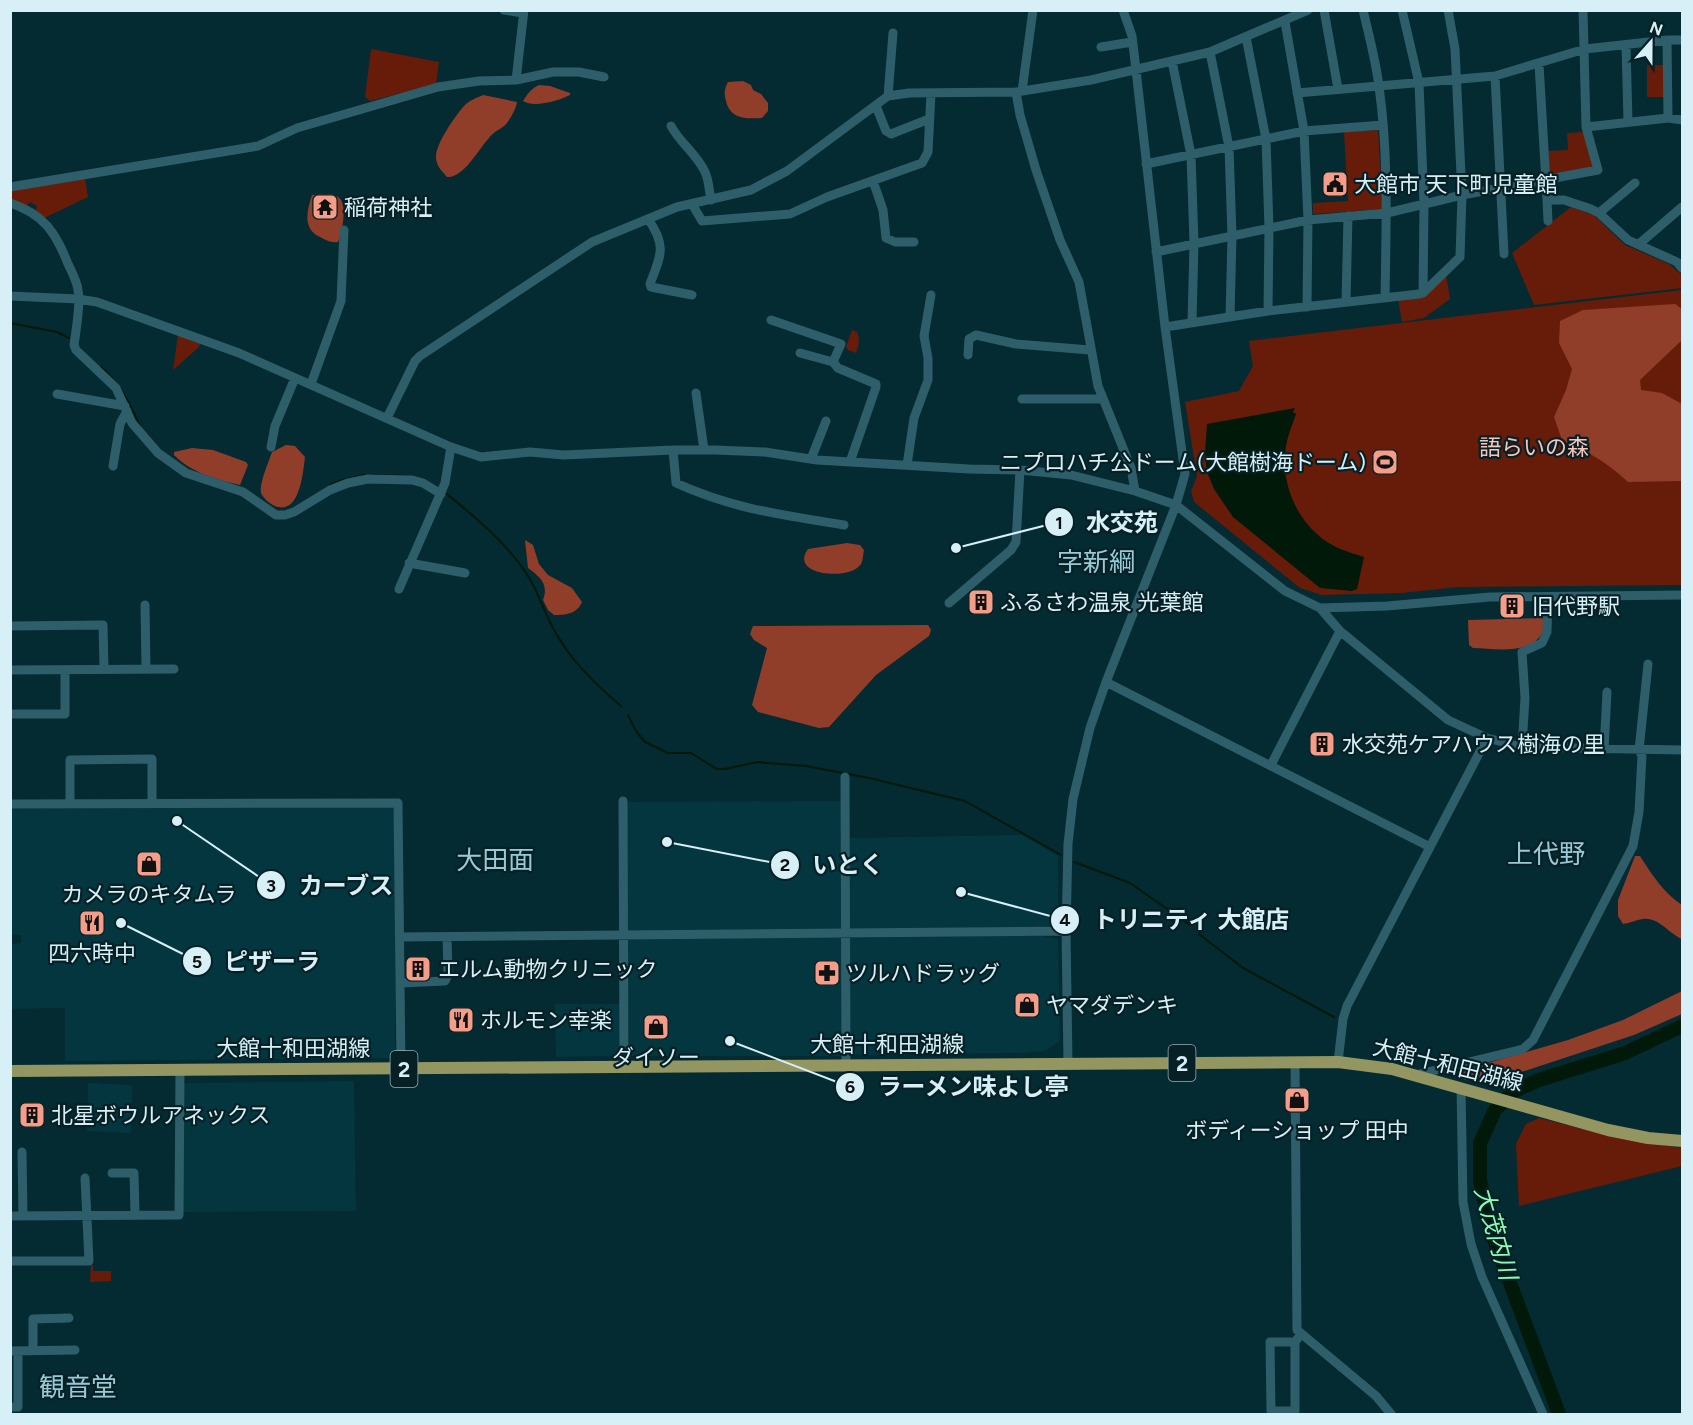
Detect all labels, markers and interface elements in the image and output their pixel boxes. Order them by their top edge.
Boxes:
north arrow [1621,12,1681,72]
text: N [1647,17,1665,40]
public building icon: 大館市 天下町児童館 [1320,169,1350,199]
place label: 大館市 天下町児童館 [1354,171,1557,198]
temple icon: 稲荷神社 [310,192,340,222]
place label: 稲荷神社 [344,194,432,221]
park label: 語らいの森 [1479,434,1589,461]
sports icon: ニプロハチ公ドーム(大館樹海ドーム) [1370,447,1400,477]
place label: ニプロハチ公ドーム(大館樹海ドーム) [1000,449,1366,476]
callout: 水交苑 [1044,501,1170,543]
text: 水交苑 [1086,508,1158,537]
text: 1 [1055,512,1063,534]
district label: 字新綱 [1057,546,1135,578]
building icon: ふるさわ温泉 光葉館 [966,587,996,617]
place label: ふるさわ温泉 光葉館 [1000,589,1203,616]
building icon: 旧代野駅 [1497,591,1527,621]
place label: 旧代野駅 [1532,593,1620,620]
building icon: 水交苑ケアハウス樹海の里 [1307,729,1337,759]
place label: 水交苑ケアハウス樹海の里 [1342,731,1605,758]
district label: 上代野 [1507,838,1585,870]
district label: 大田面 [456,844,534,876]
callout: いとく [770,844,896,886]
shop icon: カメラのキタムラ [134,849,164,879]
text: いとく [812,850,884,879]
text: 2 [780,854,790,876]
callout: カーブス [256,864,406,906]
text: カーブス [299,871,393,900]
text: 3 [266,875,276,897]
place label: カメラのキタムラ [62,881,236,908]
callout: トリニティ 大館店 [1050,899,1302,941]
text: トリニティ 大館店 [1093,905,1289,934]
restaurant icon: 四六時中 [77,908,107,938]
text: 4 [1059,909,1071,931]
place label: 四六時中 [48,940,136,967]
callout: ピザーラ [182,940,332,982]
text: ピザーラ [224,947,320,976]
text: 5 [192,951,202,973]
building icon: エルム動物クリニック [403,954,433,984]
place label: エルム動物クリニック [438,956,658,983]
pharmacy icon: ツルハドラッグ [812,958,842,988]
place label: ツルハドラッグ [846,960,1000,987]
shop icon: ヤマダデンキ [1012,990,1042,1020]
place label: ヤマダデンキ [1046,992,1178,1019]
restaurant icon: ホルモン幸楽 [446,1005,476,1035]
place label: ホルモン幸楽 [480,1007,612,1034]
shop icon: ダイソー [641,1012,671,1042]
street label: 大館十和田湖線 [810,1031,964,1058]
street label: 大館十和田湖線 [1370,1033,1526,1097]
street label: 大館十和田湖線 [216,1035,370,1062]
place label: ダイソー [612,1044,700,1071]
road number: 2 [1168,1045,1196,1081]
road number: 2 [390,1051,418,1087]
callout: ラーメン味よし亭 [835,1066,1081,1108]
text: ラーメン味よし亭 [877,1072,1069,1101]
text: 6 [845,1076,855,1098]
shop icon: ボディーショップ 田中 [1282,1085,1312,1115]
building icon: 北星ボウルアネックス [17,1100,47,1130]
place label: 北星ボウルアネックス [51,1102,270,1129]
place label: ボディーショップ 田中 [1185,1117,1409,1144]
water label: 大茂内川 [1469,1183,1524,1286]
district label: 観音堂 [39,1371,117,1403]

